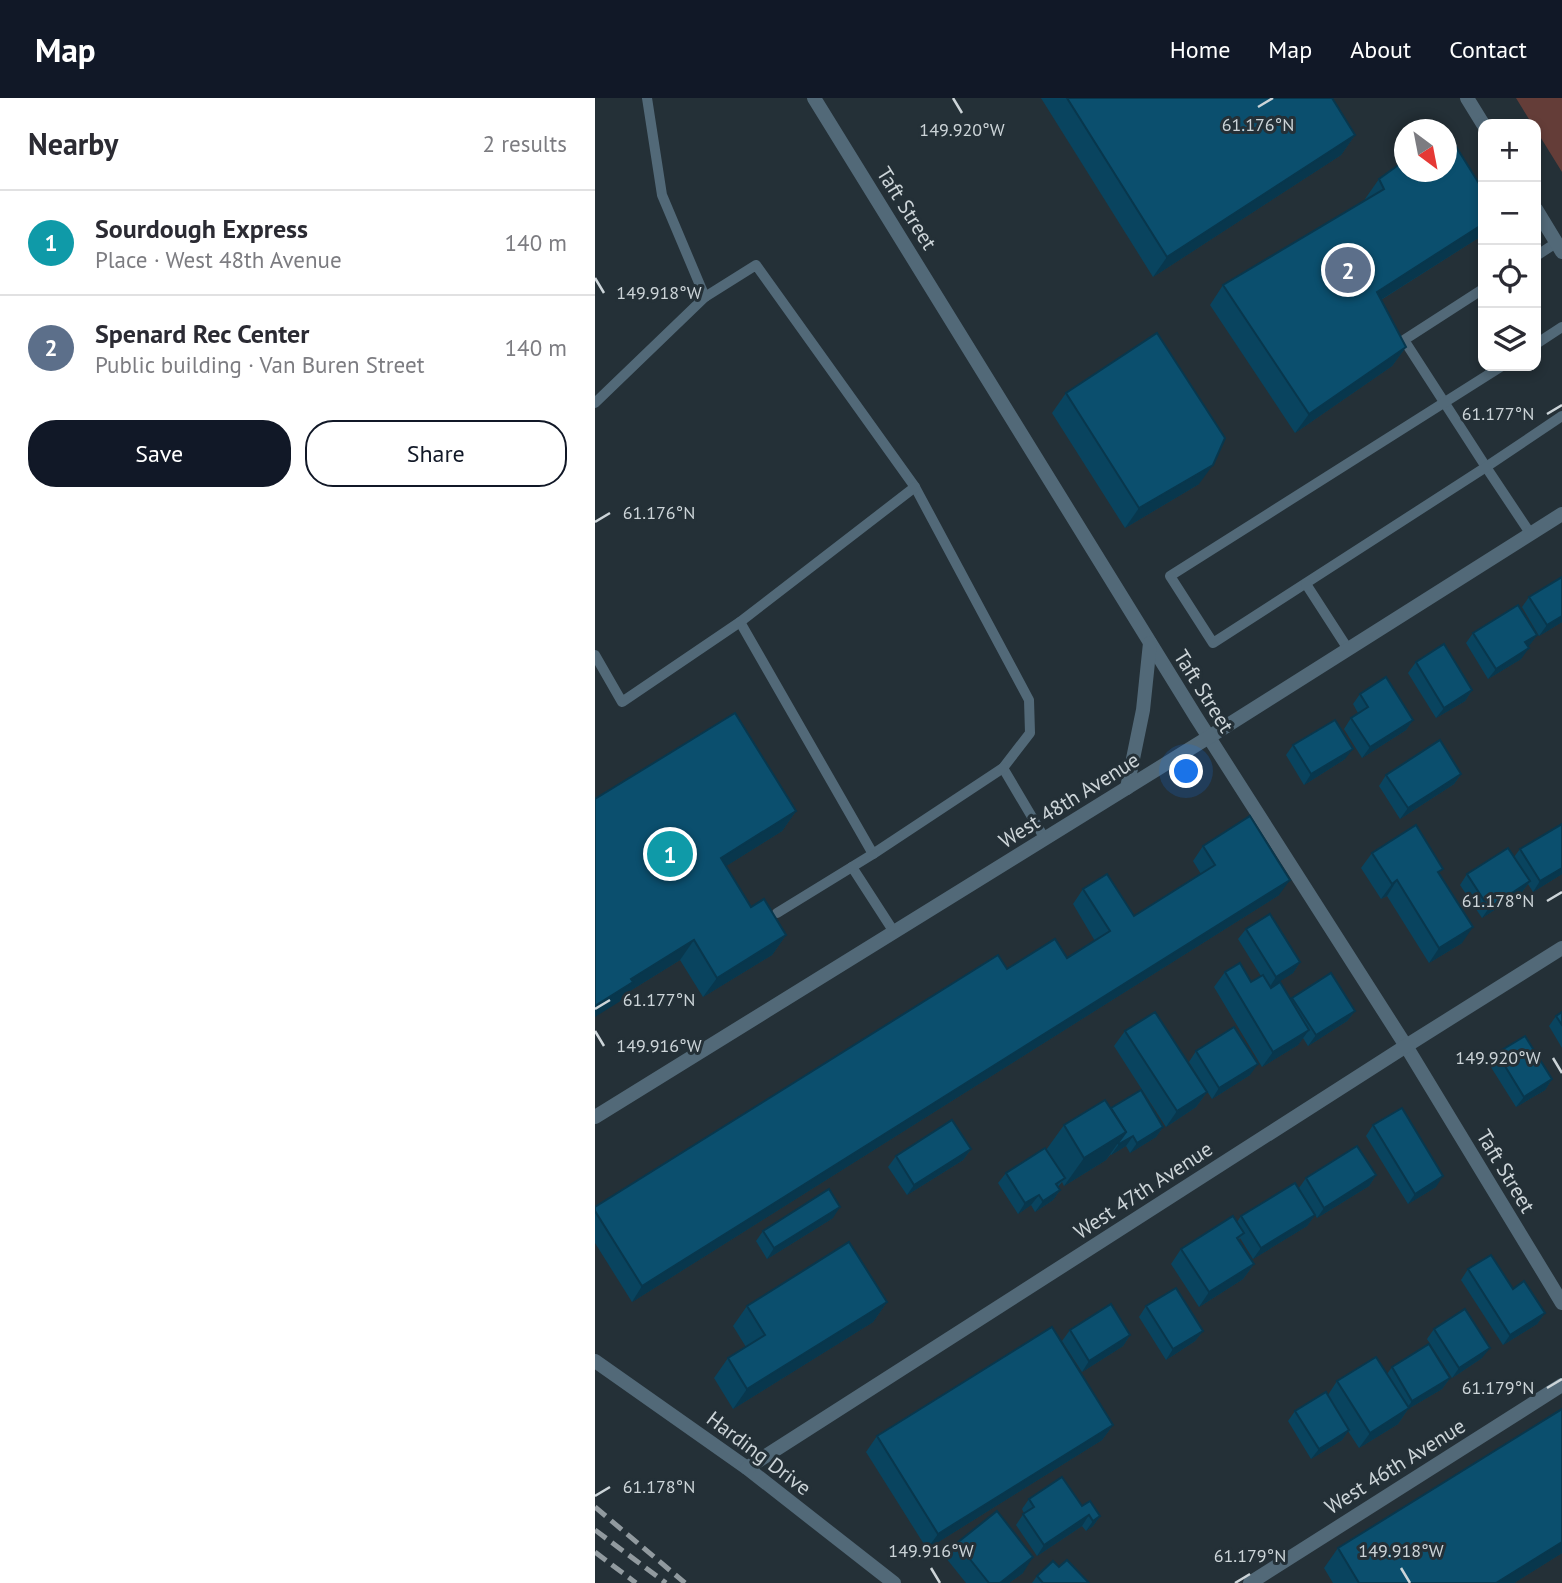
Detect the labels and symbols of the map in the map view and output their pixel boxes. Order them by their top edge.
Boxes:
text: 61.176°N [1222,113,1294,136]
text: 149.920°W [919,118,1005,141]
north arrow [1394,119,1457,182]
street label: Taft Street [871,162,943,254]
pin: 2 [1325,244,1371,296]
text: 149.918°W [616,281,702,304]
text: 61.177°N [1462,402,1534,425]
text: 61.176°N [623,501,695,524]
street label: Taft Street [1168,645,1240,737]
street label: West 48th Avenue [994,746,1144,854]
your location [1169,754,1203,788]
pin: 1 [647,828,693,880]
text: 61.178°N [1462,889,1534,912]
text: 61.177°N [623,988,695,1011]
text: 149.916°W [616,1034,702,1057]
text: 149.920°W [1455,1046,1541,1069]
street label: Taft Street [1471,1124,1541,1218]
street label: West 47th Avenue [1068,1135,1218,1245]
text: 61.179°N [1462,1376,1534,1399]
street label: Harding Drive [701,1405,817,1501]
street label: West 46th Avenue [1320,1412,1470,1520]
text: 61.178°N [623,1475,695,1498]
text: 149.916°W [888,1539,974,1562]
text: 149.918°W [1358,1539,1444,1562]
text: 61.179°N [1214,1544,1286,1567]

